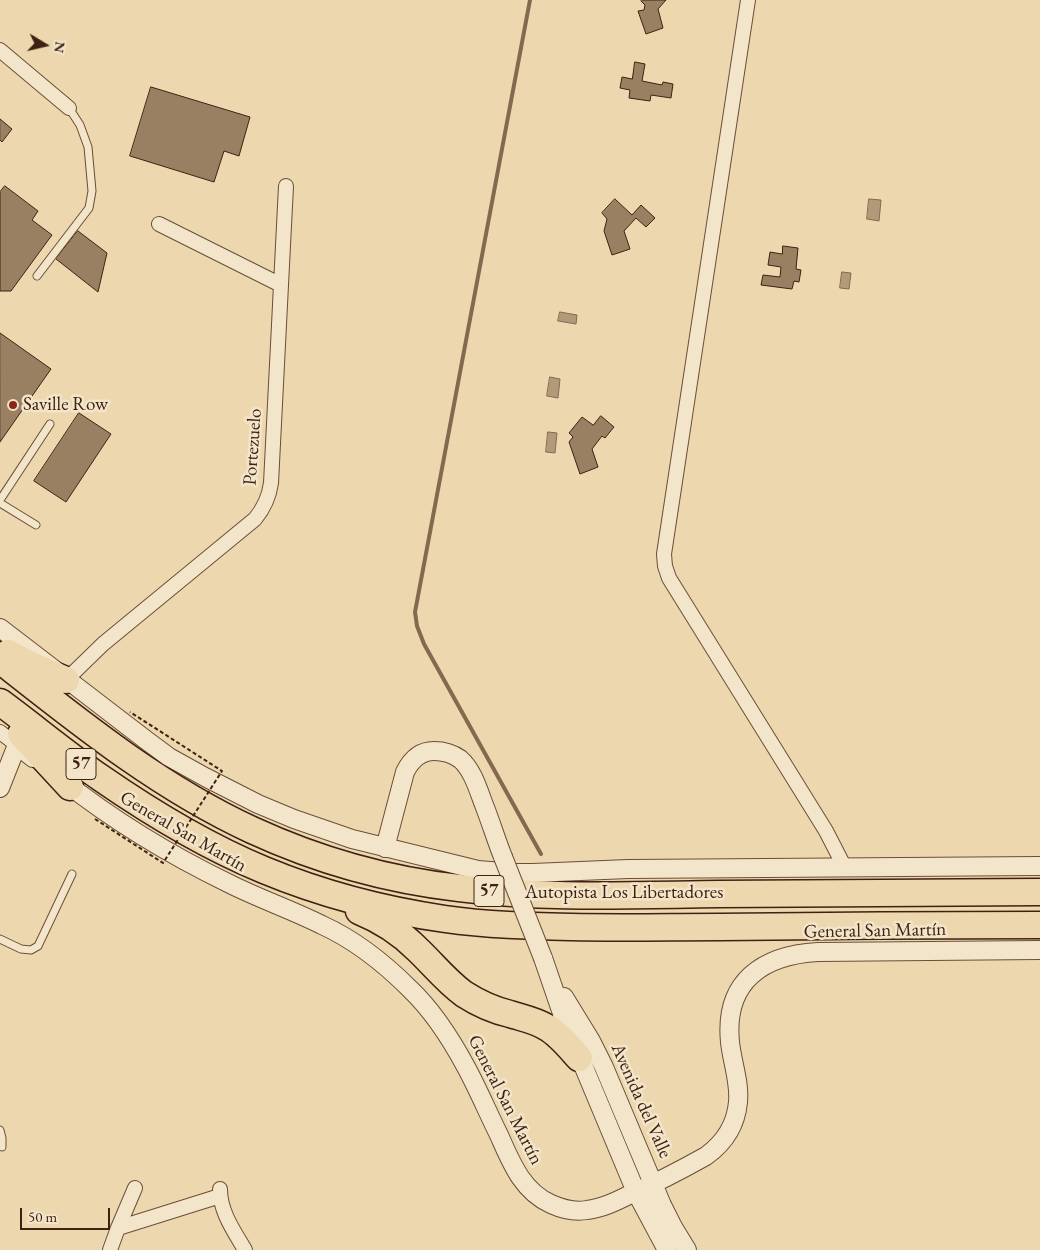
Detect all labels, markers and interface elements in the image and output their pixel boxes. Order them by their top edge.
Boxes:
north arrow [20,20,70,70]
text: N [50,40,70,54]
place label: Saville Row [23,394,108,416]
marker: Saville Row [7,399,19,411]
street label: Portezuelo [239,408,267,486]
road number: 57 [66,749,96,780]
street label: General San Martín [116,786,250,878]
road number: 57 [474,876,504,906]
street label: Autopista Los Libertadores [525,882,723,904]
street label: General San Martín [804,918,946,944]
street label: General San Martín [462,1031,548,1169]
street label: Avenida del Valle [606,1040,676,1162]
scale bar [22,1198,112,1230]
text: 50 m [28,1207,57,1226]

